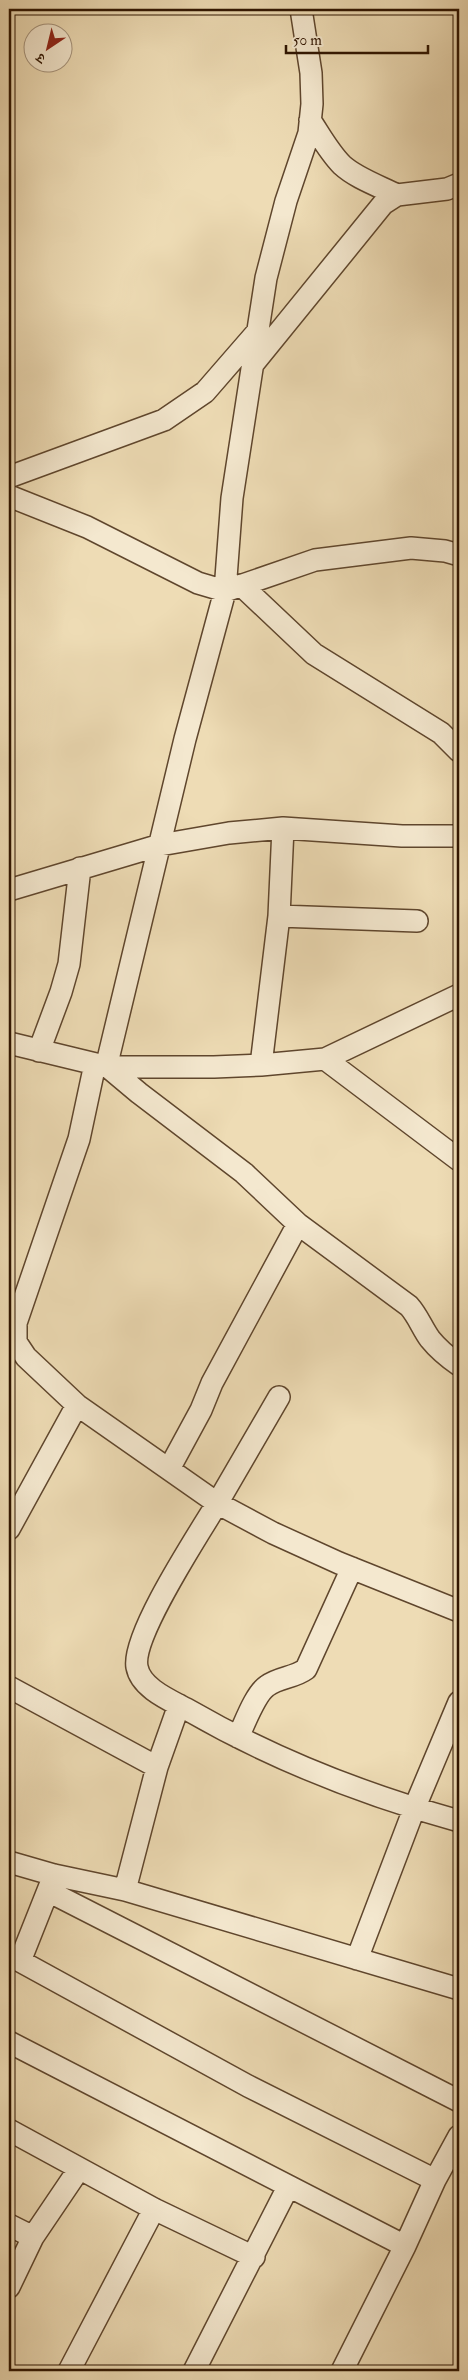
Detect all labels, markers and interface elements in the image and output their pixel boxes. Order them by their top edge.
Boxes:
north arrow [22,22,72,72]
scale bar [286,22,428,54]
text: 50 m [293,31,322,50]
text: उ [32,49,49,68]

